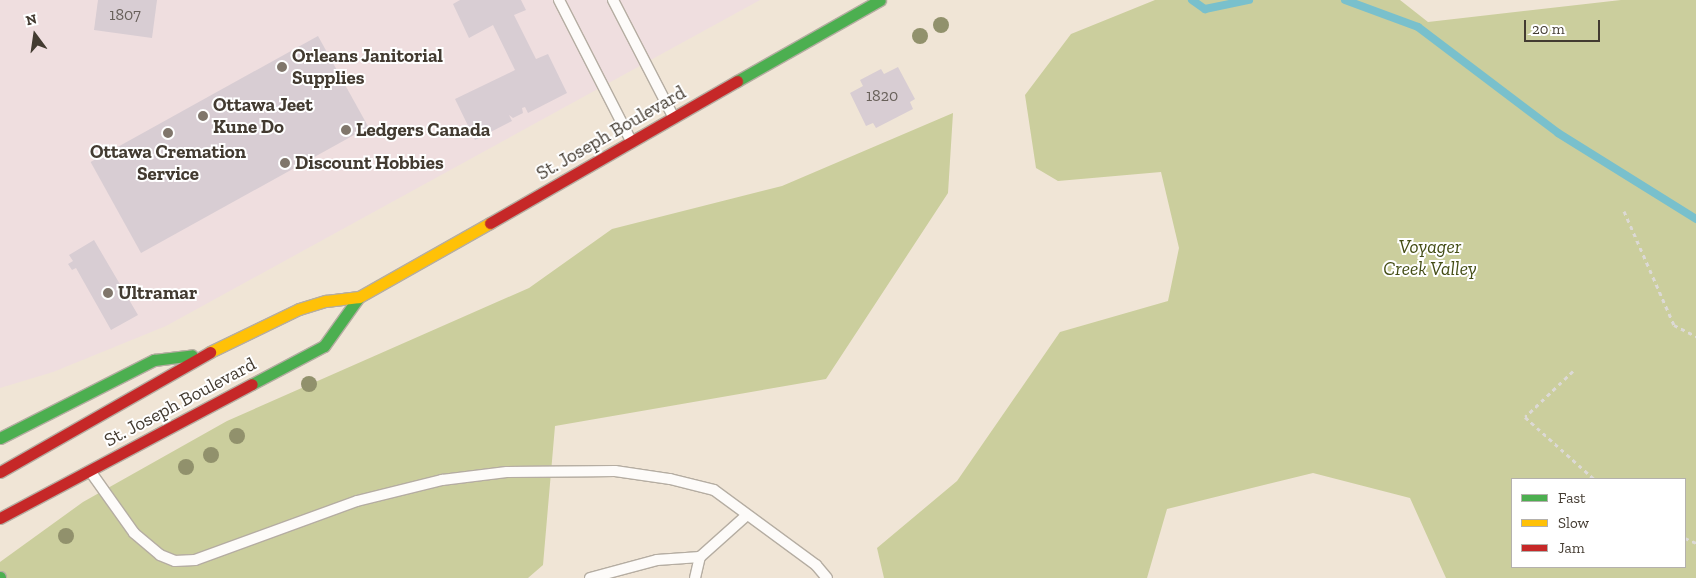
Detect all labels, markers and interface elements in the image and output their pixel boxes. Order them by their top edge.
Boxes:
house number: 1807 [109,5,141,25]
north arrow [10,10,60,60]
text: N [24,10,38,29]
scale bar [1526,10,1602,42]
text: 20 m [1532,20,1565,38]
place label: Orleans Janitorial Supplies [292,45,443,89]
marker: Orleans Janitorial Supplies [276,61,288,73]
street label: St. Joseph Boulevard [532,81,690,185]
house number: 1820 [866,86,898,106]
place label: Ottawa Jeet Kune Do [213,94,313,138]
marker: Ottawa Jeet Kune Do [197,110,209,122]
place label: Ledgers Canada [356,119,490,141]
marker: Ledgers Canada [340,124,352,136]
marker: Ottawa Cremation Service [162,127,174,139]
place label: Ottawa Cremation Service [90,141,246,185]
place label: Discount Hobbies [295,152,444,174]
marker: Discount Hobbies [279,157,291,169]
park label: Voyager Creek Valley [1383,236,1477,280]
place label: Ultramar [118,282,197,304]
marker: Ultramar [102,287,114,299]
street label: St. Joseph Boulevard [100,352,260,452]
legend [1511,478,1686,568]
text: Fast [1558,489,1586,507]
text: Slow [1558,514,1589,532]
text: Jam [1558,539,1585,557]

